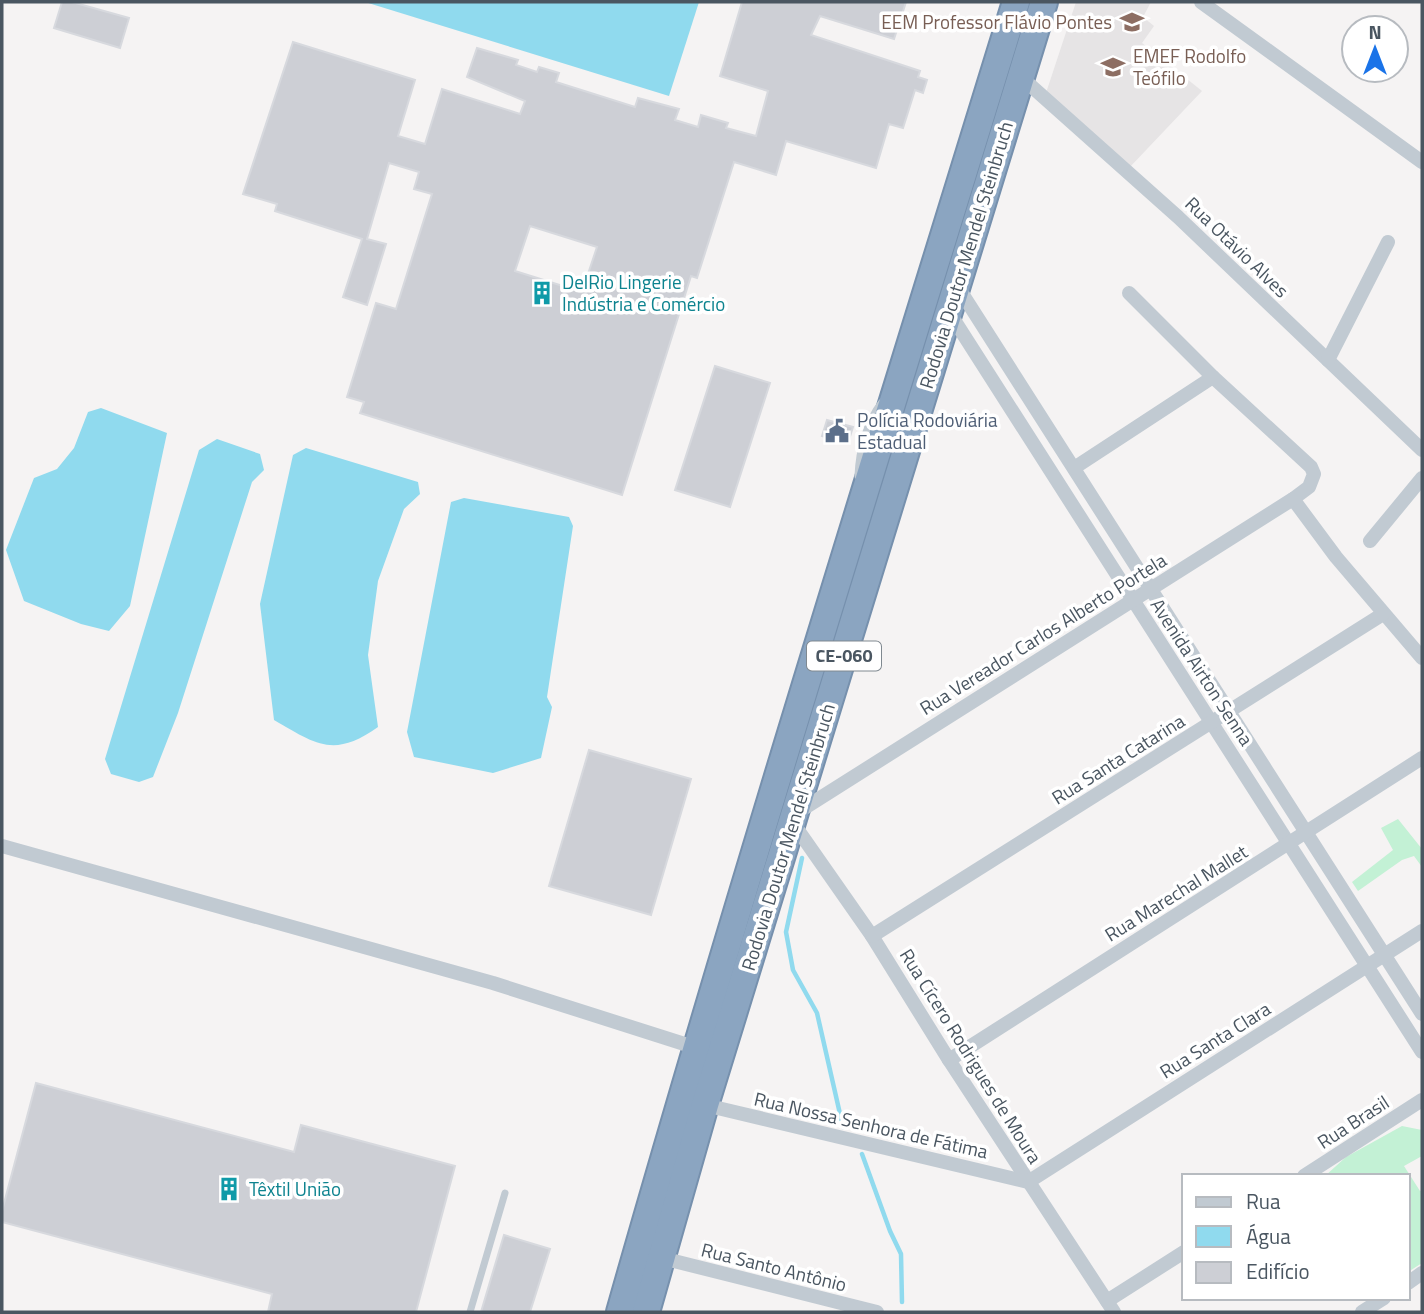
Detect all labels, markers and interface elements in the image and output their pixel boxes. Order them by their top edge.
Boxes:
place label: EEM Professor Flávio Pontes [881,7,1112,36]
school or university icon: EEM Professor Flávio Pontes [1118,8,1146,36]
north arrow [1340,14,1410,84]
text: N [1368,17,1382,46]
place label: EMEF Rodolfo Teófilo [1133,41,1246,92]
school or university icon: EMEF Rodolfo Teófilo [1099,53,1127,81]
street label: Rodovia Doutor Mendel Steinbruch [911,118,1020,392]
street label: Rua Otávio Alves [1179,189,1296,304]
place label: DelRio Lingerie Indústria e Comércio [562,267,725,318]
building icon: DelRio Lingerie Indústria e Comércio [528,279,556,307]
place label: Polícia Rodoviária Estadual [857,405,998,456]
public building icon: Polícia Rodoviária Estadual [823,417,851,445]
street label: Rua Vereador Carlos Alberto Portela [914,545,1172,722]
street label: Avenida Airton Senna [1144,592,1261,752]
road number: CE-060 [807,642,881,670]
street label: Rodovia Doutor Mendel Steinbruch [733,700,842,974]
street label: Rua Santa Catarina [1045,706,1190,811]
street label: Rua Marechal Mallet [1099,837,1253,948]
street label: Rua Cícero Rodrigues de Moura [893,942,1050,1169]
street label: Rua Santa Clara [1154,994,1276,1085]
street label: Rua Nossa Senhora de Fátima [751,1083,991,1166]
street label: Rua Brasil [1311,1087,1394,1156]
place label: Têxtil União [249,1174,341,1203]
legend [1182,1174,1410,1300]
building icon: Têxtil União [215,1175,243,1203]
text: Rua [1246,1185,1281,1217]
text: Água [1246,1220,1291,1252]
street label: Rua Santo Antônio [698,1234,850,1299]
text: Edifício [1246,1255,1310,1287]

